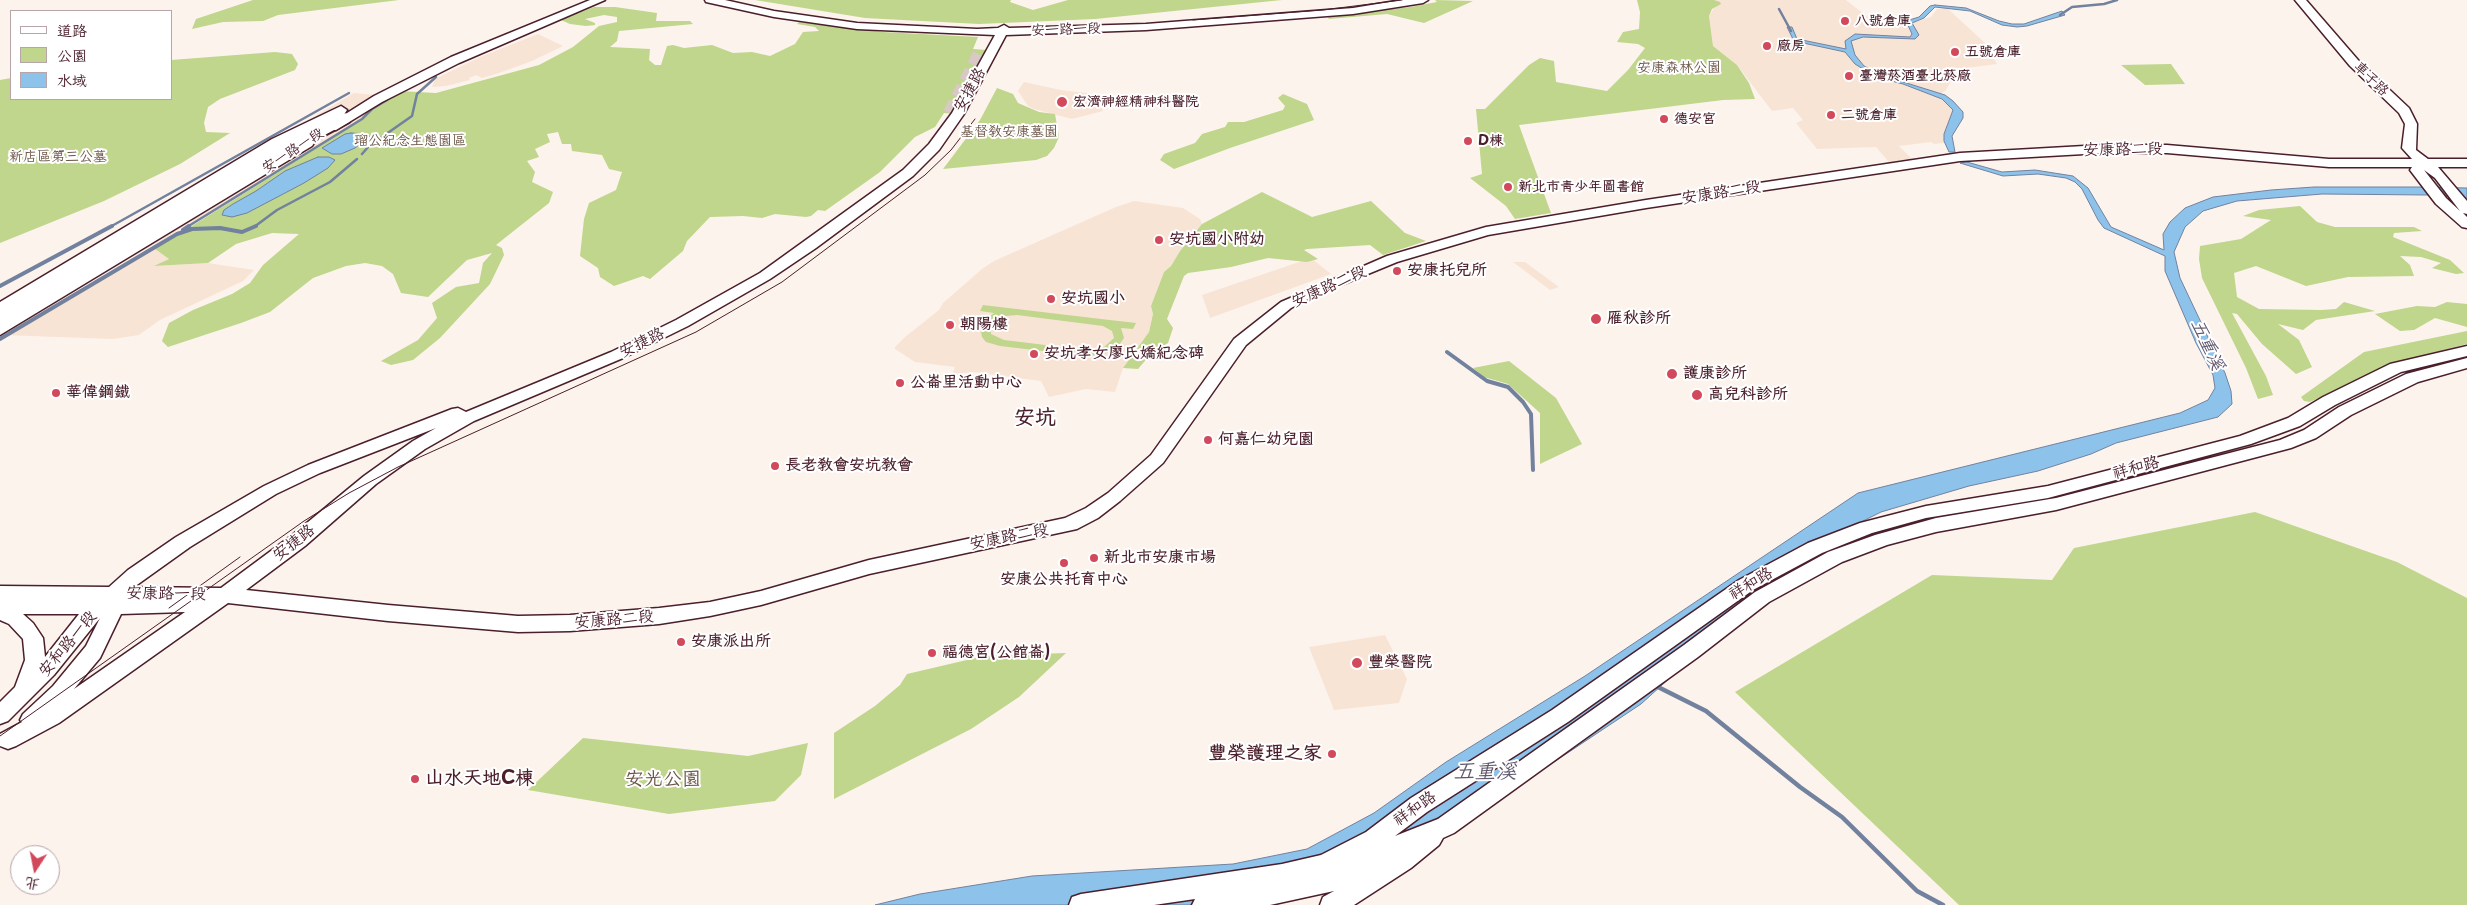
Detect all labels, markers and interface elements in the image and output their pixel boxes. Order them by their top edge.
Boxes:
legend [10,10,172,100]
place label: 八號倉庫 [1855,13,1911,29]
marker: 八號倉庫 [1839,15,1851,27]
text: 道路 [57,18,87,41]
street label: 安一路一段 [1031,20,1101,40]
place label: 廠房 [1777,38,1805,54]
marker: 廠房 [1761,40,1773,52]
text: 公園 [57,43,87,66]
place label: 五號倉庫 [1965,44,2021,60]
marker: 五號倉庫 [1949,46,1961,58]
street label: 車子路 [2350,58,2392,100]
park label: 安康森林公園 [1637,60,1721,76]
street label: 安捷路 [950,64,990,116]
text: 水域 [57,68,87,91]
place label: 臺灣菸酒臺北菸廠 [1859,68,1971,84]
marker: 臺灣菸酒臺北菸廠 [1843,70,1855,82]
place label: 宏濟神經精神科醫院 [1073,94,1199,110]
marker: 宏濟神經精神科醫院 [1055,95,1069,109]
place label: 二號倉庫 [1841,107,1897,123]
marker: 二號倉庫 [1825,109,1837,121]
place label: 德安宮 [1674,111,1716,127]
marker: 德安宮 [1658,113,1670,125]
park label: 基督教安康墓園 [960,124,1058,140]
street label: 安一路一段 [259,125,327,177]
park label: 瑠公紀念生態園區 [354,133,466,149]
place label: D棟 [1478,133,1503,149]
marker: D棟 [1462,135,1474,147]
street label: 安康路二段 [2083,140,2163,160]
park label: 新店區第三公墓 [9,149,107,165]
street label: 安康路二段 [1680,177,1762,209]
place label: 新北市青少年圖書館 [1518,179,1644,195]
marker: 新北市青少年圖書館 [1502,181,1514,193]
place label: 安坑國小附幼 [1169,230,1265,250]
marker: 安坑國小附幼 [1153,234,1165,246]
place label: 安康托兒所 [1407,261,1487,281]
street label: 安康路二段 [1289,262,1369,312]
marker: 安康托兒所 [1391,265,1403,277]
place label: 安坑國小 [1061,289,1125,309]
marker: 安坑國小 [1045,293,1057,305]
place label: 雁秋診所 [1607,309,1671,329]
marker: 雁秋診所 [1589,312,1603,326]
place label: 朝陽樓 [960,315,1008,335]
water label: 五重溪 [2186,316,2228,374]
marker: 朝陽樓 [944,319,956,331]
street label: 安捷路 [616,324,668,362]
place label: 安坑孝女廖氏嬌紀念碑 [1044,344,1204,364]
marker: 安坑孝女廖氏嬌紀念碑 [1028,348,1040,360]
place label: 護康診所 [1683,364,1747,384]
marker: 護康診所 [1665,367,1679,381]
place label: 公崙里活動中心 [910,373,1022,393]
marker: 公崙里活動中心 [894,377,906,389]
place label: 華偉鋼鐵 [66,383,130,403]
place label: 高兒科診所 [1708,385,1788,405]
marker: 華偉鋼鐵 [50,387,62,399]
marker: 高兒科診所 [1690,388,1704,402]
district label: 安坑 [1014,405,1056,431]
place label: 何嘉仁幼兒園 [1218,430,1314,450]
marker: 何嘉仁幼兒園 [1202,434,1214,446]
street label: 祥和路 [2110,453,2162,483]
place label: 長老教會安坑教會 [785,456,913,476]
marker: 長老教會安坑教會 [769,460,781,472]
street label: 安康路二段 [968,520,1050,554]
street label: 安捷路 [269,521,319,565]
place label: 新北市安康市場 [1104,548,1216,568]
marker: 新北市安康市場 [1088,552,1100,564]
marker: 安康公共托育中心 [1058,557,1070,569]
street label: 祥和路 [1725,563,1777,605]
place label: 安康公共托育中心 [1000,570,1128,590]
street label: 安康路一段 [126,584,206,604]
street label: 安和路一段 [35,607,101,681]
street label: 安康路二段 [573,607,655,633]
place label: 安康派出所 [691,632,771,652]
marker: 安康派出所 [675,636,687,648]
place label: 福德宮(公館崙) [942,643,1050,663]
marker: 福德宮(公館崙) [926,647,938,659]
place label: 豐榮醫院 [1368,653,1432,673]
marker: 豐榮醫院 [1350,656,1364,670]
place label: 豐榮護理之家 [1208,743,1322,765]
marker: 豐榮護理之家 [1326,748,1338,760]
water label: 五重溪 [1454,759,1516,785]
place label: 山水天地C棟 [425,768,534,790]
park label: 安光公園 [625,769,701,791]
marker: 山水天地C棟 [409,773,421,785]
street label: 祥和路 [1390,787,1440,831]
north arrow [10,845,60,895]
text: 北 [23,873,41,896]

